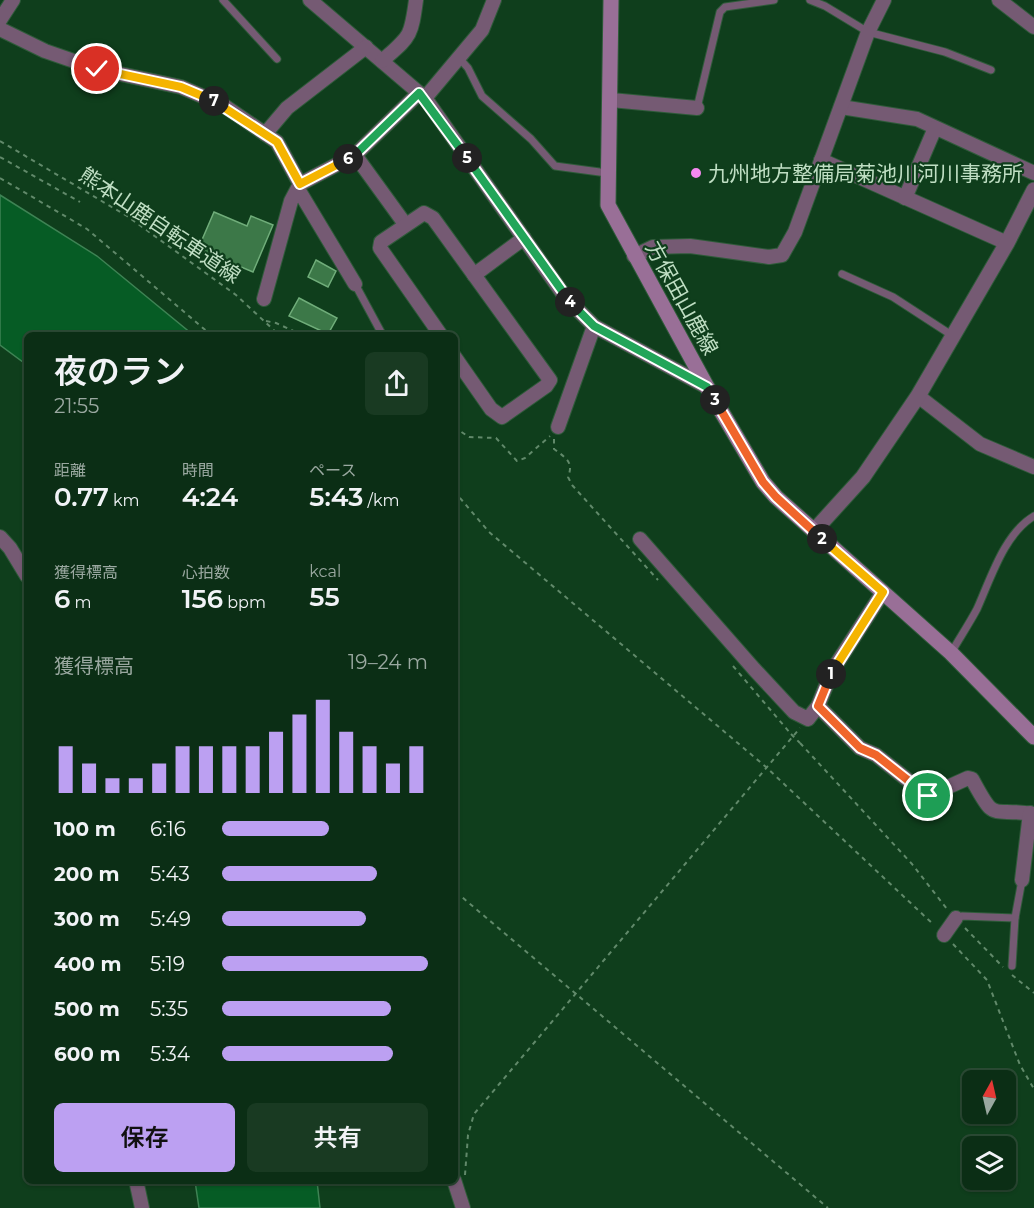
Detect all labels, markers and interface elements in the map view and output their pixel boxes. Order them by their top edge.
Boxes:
pin [71,43,122,94]
icon: check [80,52,113,85]
pin: 7 [199,86,229,116]
text: 7 [209,91,219,110]
pin: 5 [452,143,482,173]
pin: 6 [333,144,363,174]
text: 5 [462,148,472,167]
text: 6 [343,149,353,168]
place label: 九州地方整備局菊池川河川事務所 [708,161,1023,186]
street label: 熊本山鹿自転車道線 [75,162,245,288]
marker: 九州地方整備局菊池川河川事務所 [689,166,703,180]
street label: 方保田山鹿線 [641,237,723,359]
pin: 4 [555,287,585,317]
text: 4 [564,292,576,311]
text: 夜のラン [54,351,186,391]
button: share [365,352,428,415]
pin: 3 [700,385,730,415]
text: 3 [710,390,720,409]
text: 21:55 [54,394,99,418]
text: 距離 [54,461,86,480]
text: 時間 [182,461,214,480]
text: ペース [309,461,357,480]
text: 0.77 [54,481,109,513]
text: 4:24 [182,481,238,513]
text: 5:43 [309,481,363,513]
text: km [109,491,139,510]
text: /km [363,491,399,510]
pin: 2 [807,524,837,554]
text: 2 [817,529,827,548]
text: kcal [309,562,341,581]
text: 獲得標高 [54,563,118,582]
text: 心拍数 [182,563,230,582]
text: 55 [309,581,340,613]
text: 6 [54,583,70,615]
text: 156 [182,583,223,615]
text: m [70,593,91,612]
text: bpm [223,593,266,612]
text: 19–24 m [348,650,428,674]
text: 獲得標高 [54,654,134,678]
pin: 1 [816,659,846,689]
text: 1 [828,664,834,683]
pin [902,770,953,821]
icon: arrive [911,779,944,812]
text: 100 m [54,817,116,841]
text: 6:16 [150,817,186,841]
text: 200 m [54,862,120,886]
text: 5:43 [150,862,190,886]
text: 300 m [54,907,120,931]
text: 5:49 [150,907,191,931]
text: 400 m [54,952,122,976]
text: 5:19 [150,952,185,976]
text: 500 m [54,997,120,1021]
text: 5:35 [150,997,188,1021]
text: 600 m [54,1042,121,1066]
text: 5:34 [150,1042,190,1066]
north arrow [962,1070,1016,1124]
map controls [962,1070,1016,1190]
button: 保存 [54,1103,235,1172]
button: 共有 [247,1103,428,1172]
button: layers [962,1136,1016,1190]

